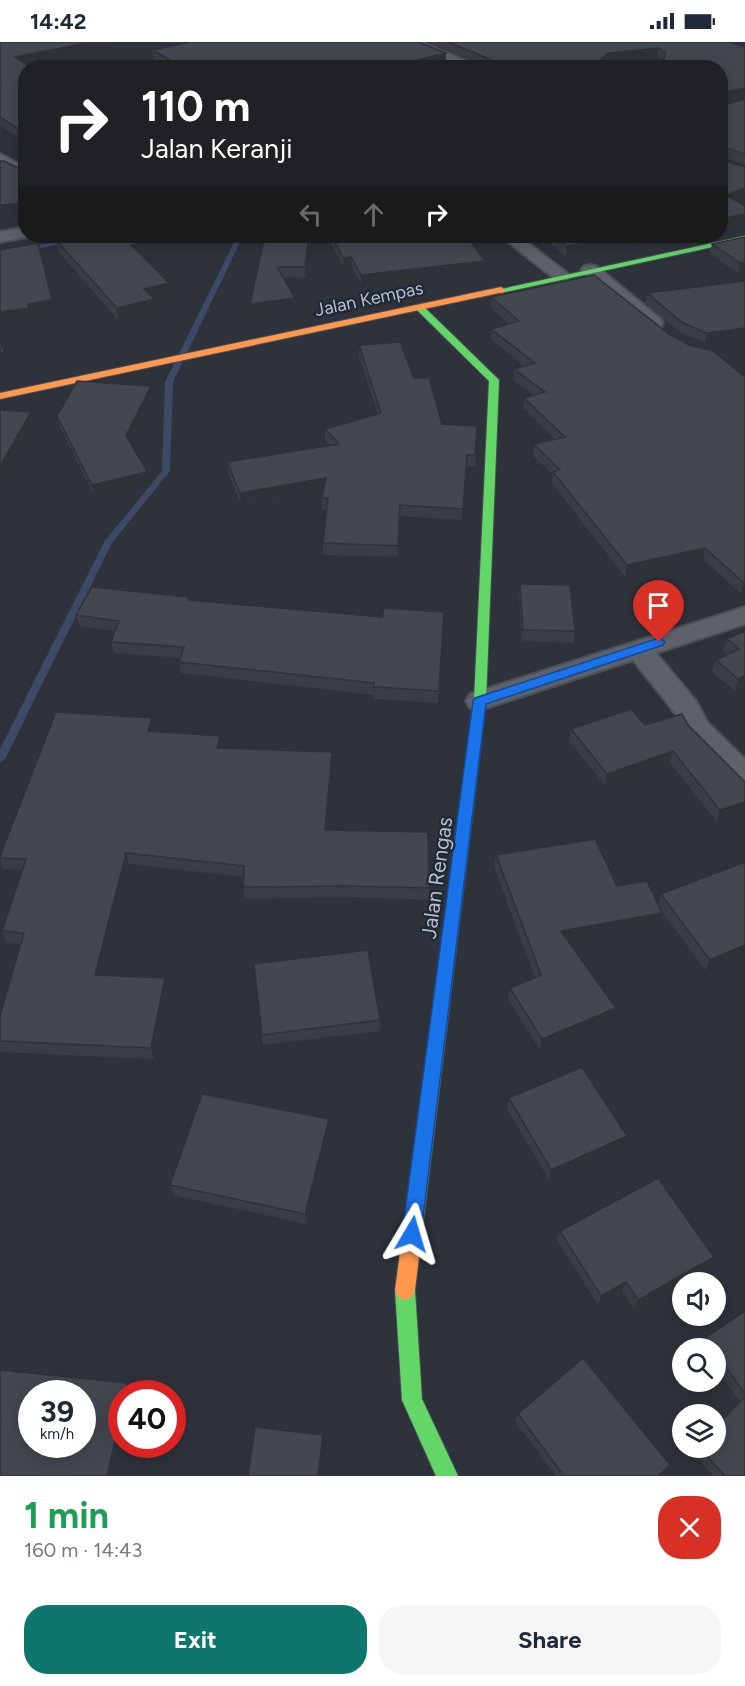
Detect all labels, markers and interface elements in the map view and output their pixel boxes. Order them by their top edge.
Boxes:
text: 14:42 [30,8,87,35]
text: 110 m [141,81,250,132]
icon: right [42,84,120,162]
text: Jalan Keranji [141,132,293,165]
icon: left [294,198,327,231]
icon: ahead [357,198,390,231]
icon: right [420,198,453,231]
street label: Jalan Kempas [313,277,425,321]
pin [633,580,684,642]
icon: arrive [642,589,675,622]
street label: Jalan Rengas [416,815,457,941]
position arrow [380,1202,444,1266]
map controls [672,1272,726,1458]
button: sound [672,1272,726,1326]
button: search [672,1338,726,1392]
speed limit sign: 40 [108,1380,186,1458]
text: 39 [40,1393,74,1430]
button: layers [672,1404,726,1458]
text: km/h [40,1425,74,1443]
text: 1 min [24,1494,109,1537]
button: close [658,1496,721,1559]
text: 160 m · 14:43 [24,1538,142,1562]
button: Exit [24,1605,367,1674]
button: Share [379,1605,721,1674]

